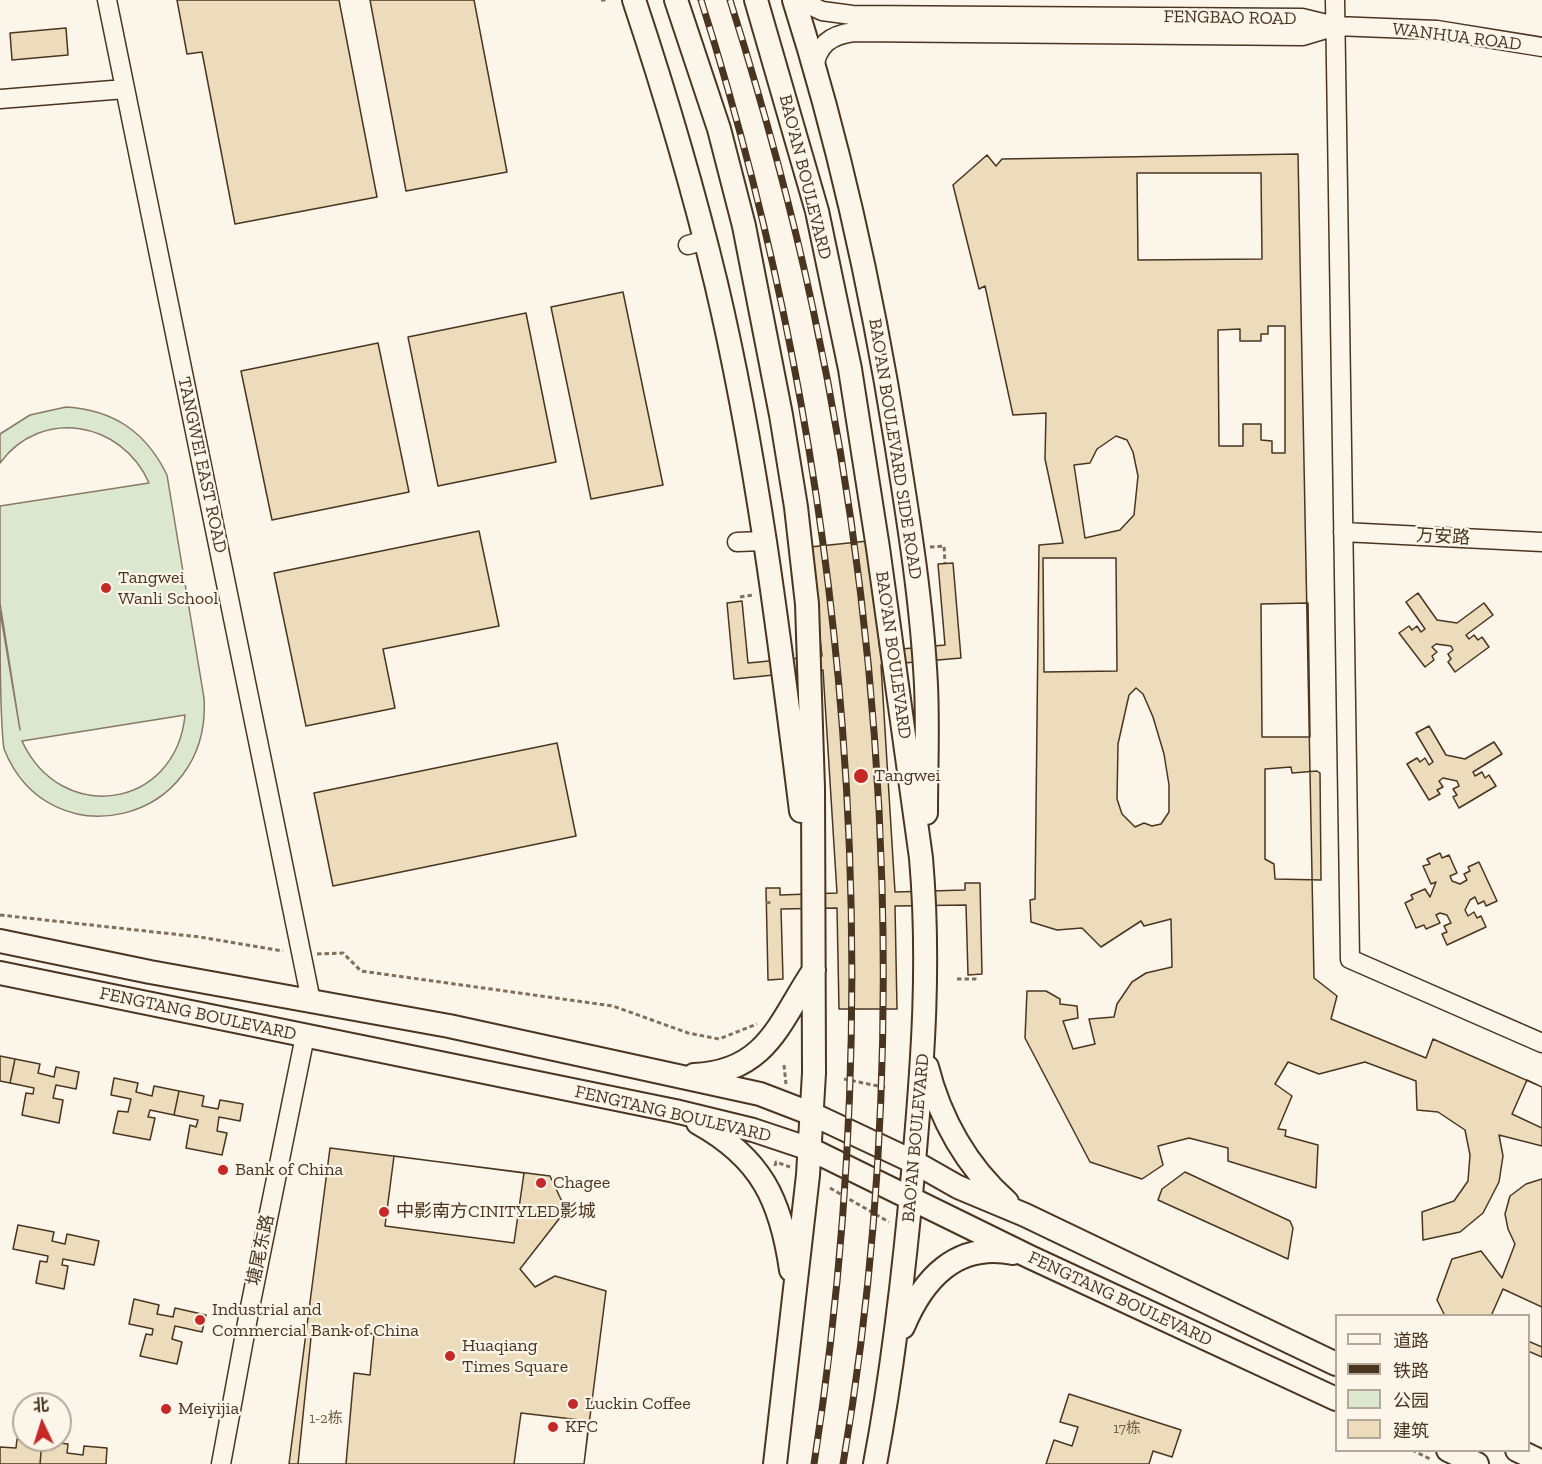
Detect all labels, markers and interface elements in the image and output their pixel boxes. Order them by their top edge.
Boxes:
street label: FENGBAO ROAD [1163,6,1297,30]
street label: WANHUA ROAD [1391,18,1523,56]
street label: BAO'AN BOULEVARD [774,92,836,262]
street label: BAO'AN BOULEVARD SIDE ROAD [864,317,926,581]
street label: TANGWEI EAST ROAD [173,375,231,555]
street label: 万安路 [1415,525,1471,549]
place label: Tangwei Wanli School [118,567,218,610]
street label: BAO'AN BOULEVARD [871,570,915,740]
marker: Tangwei Wanli School [99,581,113,595]
place label: Tangwei [874,765,941,787]
marker: Tangwei [852,767,870,785]
street label: FENGTANG BOULEVARD [98,983,298,1045]
street label: BAO'AN BOULEVARD [898,1053,934,1223]
street label: FENGTANG BOULEVARD [573,1081,773,1147]
place label: Bank of China [235,1159,343,1181]
marker: Bank of China [216,1163,230,1177]
place label: Chagee [553,1172,610,1194]
marker: Chagee [534,1176,548,1190]
place label: 中影南方CINITYLED影城 [396,1201,596,1223]
marker: 中影南方CINITYLED影城 [377,1205,391,1219]
street label: 塘尾东路 [243,1213,279,1287]
street label: FENGTANG BOULEVARD [1025,1247,1215,1351]
place label: Industrial and Commercial Bank of China [212,1299,419,1342]
marker: Industrial and Commercial Bank of China [193,1313,207,1327]
legend [1335,1314,1530,1452]
text: 道路 [1393,1330,1429,1352]
place label: Huaqiang Times Square [462,1335,568,1378]
marker: Huaqiang Times Square [443,1349,457,1363]
text: 铁路 [1393,1360,1429,1382]
text: 公园 [1393,1390,1429,1412]
north arrow [12,1392,72,1452]
place label: Luckin Coffee [585,1393,691,1415]
text: 北 [32,1396,49,1416]
marker: Luckin Coffee [566,1397,580,1411]
place label: Meiyijia [178,1398,239,1420]
marker: Meiyijia [159,1402,173,1416]
house number: 1-2栋 [309,1410,343,1428]
place label: KFC [565,1416,598,1438]
marker: KFC [546,1420,560,1434]
house number: 17栋 [1113,1420,1141,1438]
text: 建筑 [1393,1420,1429,1442]

